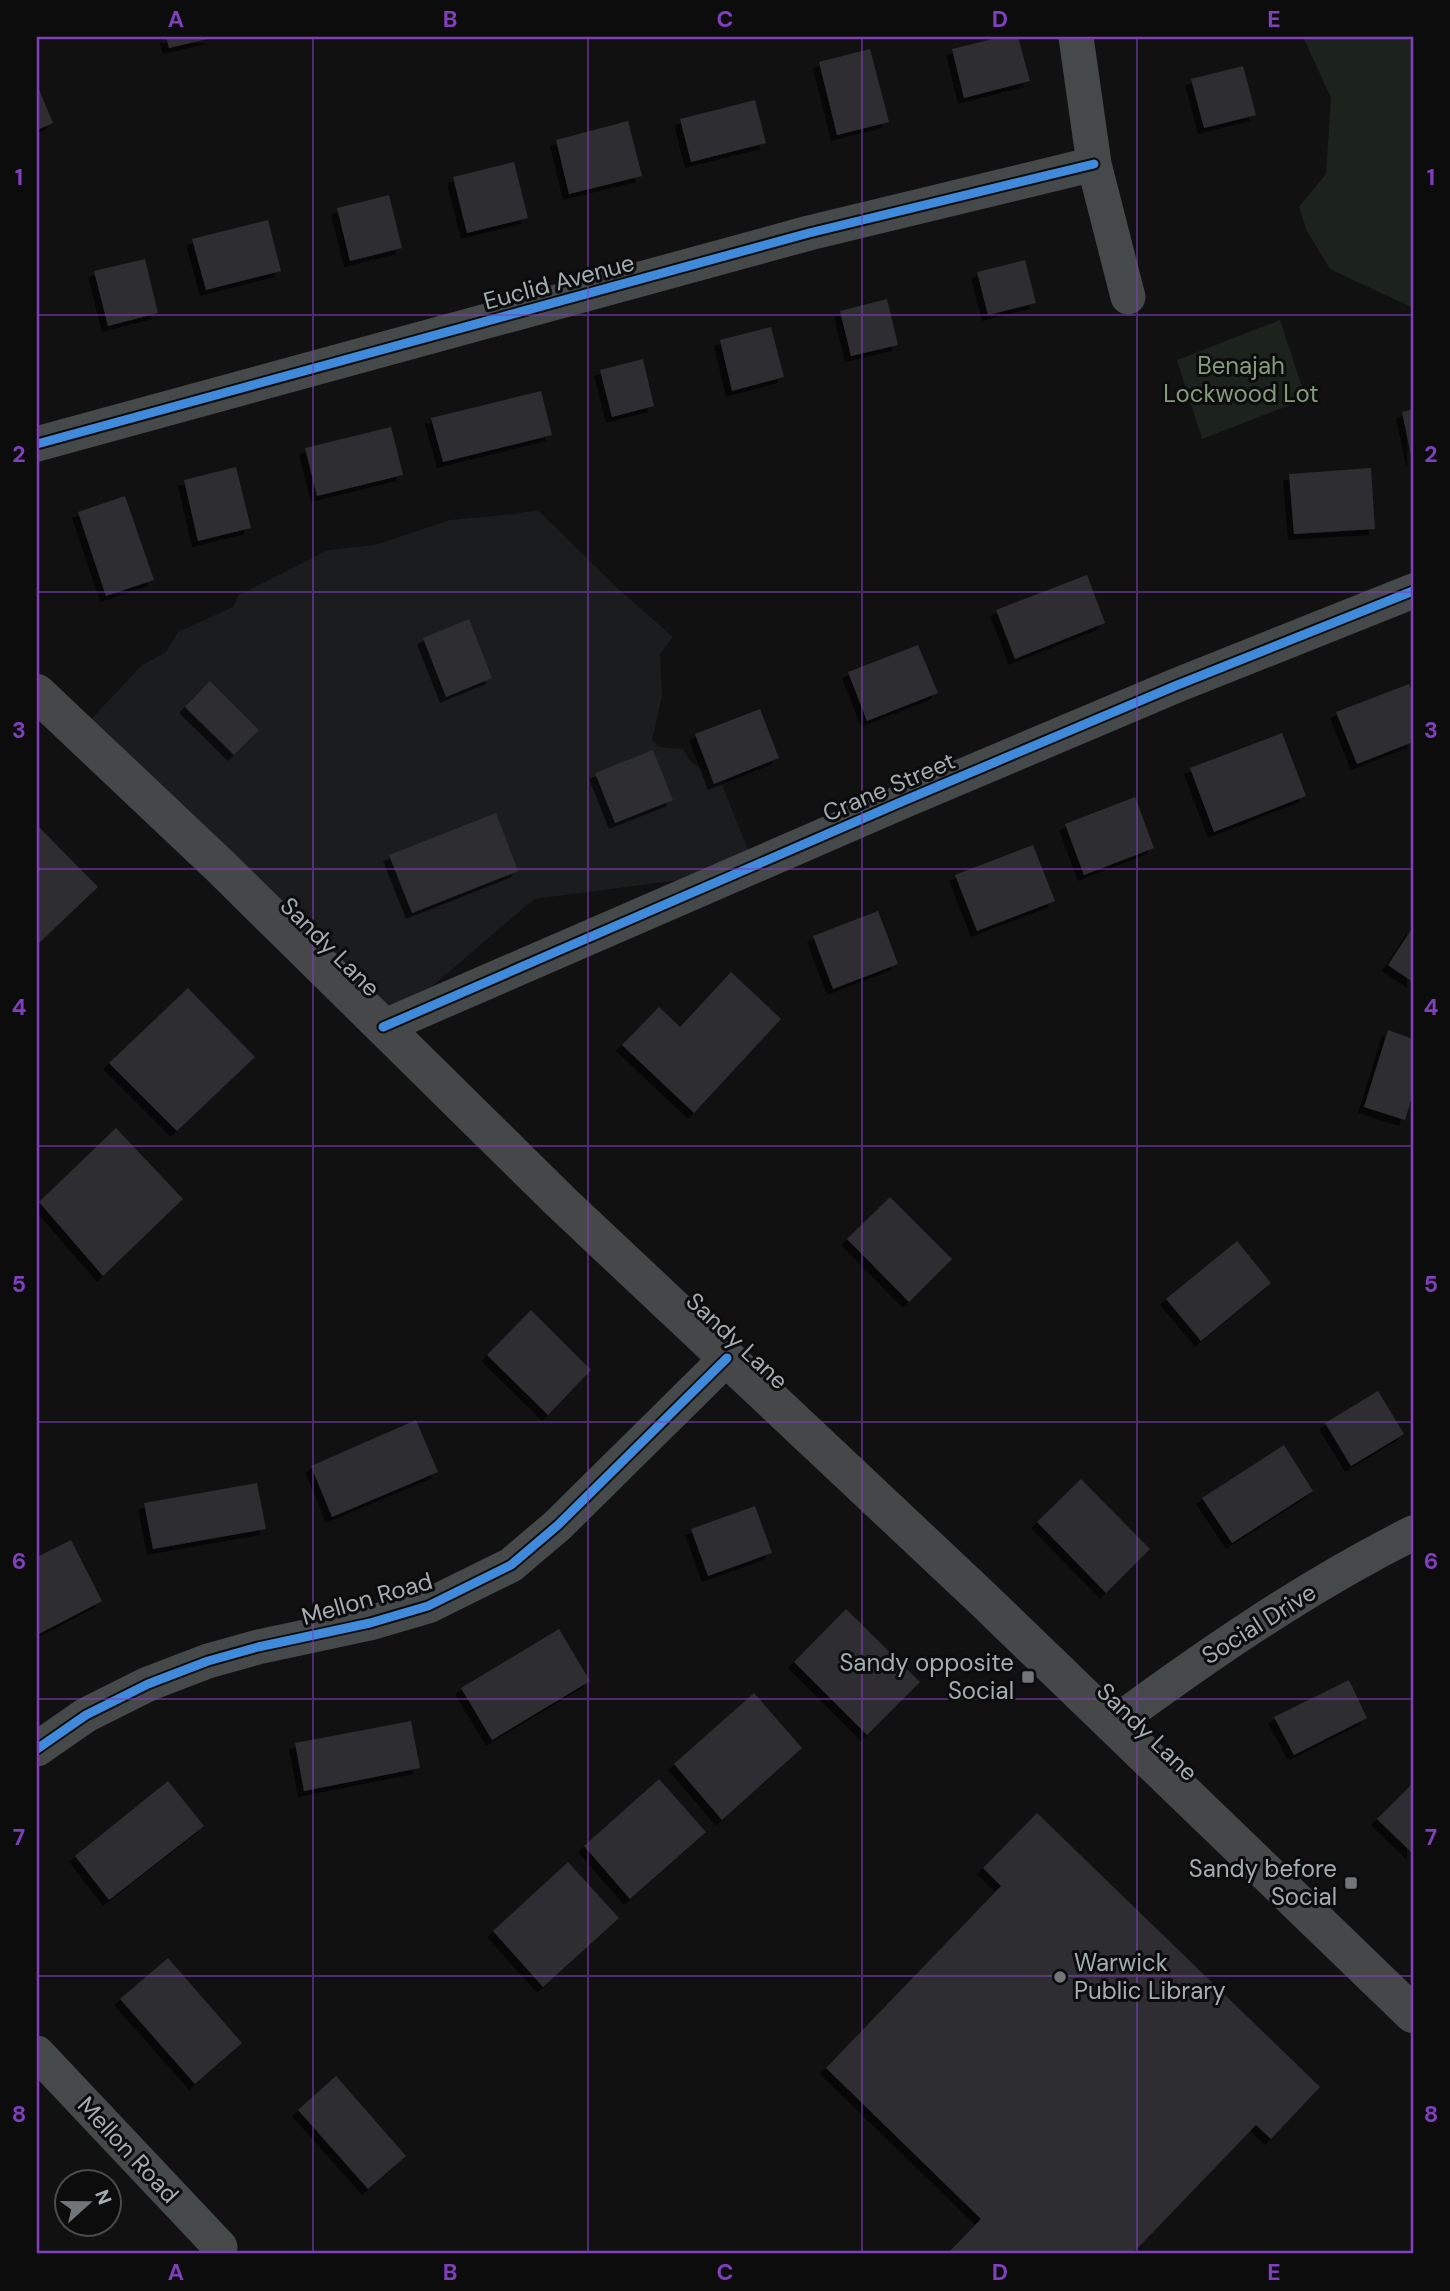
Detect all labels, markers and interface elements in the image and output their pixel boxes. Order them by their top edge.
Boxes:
text: A [168,4,184,34]
text: B [443,4,457,34]
text: C [717,4,733,34]
text: D [992,4,1008,34]
text: E [1267,4,1281,34]
text: 1 [15,162,23,192]
text: 1 [1427,162,1435,192]
street label: Euclid Avenue [480,246,638,317]
park label: Benajah Lockwood Lot [1163,350,1319,409]
text: 2 [12,439,26,469]
text: 2 [1424,439,1438,469]
text: 3 [12,715,26,745]
text: 3 [1424,715,1438,745]
street label: Crane Street [818,745,960,828]
street label: Sandy Lane [274,890,387,1003]
text: 4 [12,992,27,1022]
text: 4 [1424,992,1439,1022]
text: 5 [12,1269,26,1299]
text: 5 [1424,1269,1438,1299]
street label: Sandy Lane [680,1285,795,1396]
text: 6 [12,1546,26,1576]
text: 6 [1424,1546,1438,1576]
street label: Mellon Road [298,1565,436,1632]
street label: Social Drive [1196,1576,1322,1671]
place label: Sandy opposite Social [839,1647,1014,1706]
marker: Sandy opposite Social [1020,1669,1036,1685]
street label: Sandy Lane [1090,1676,1204,1787]
text: 7 [13,1822,25,1852]
text: 7 [1425,1822,1437,1852]
place label: Sandy before Social [1189,1853,1337,1912]
marker: Sandy before Social [1343,1875,1359,1891]
place label: Warwick Public Library [1074,1947,1226,2006]
marker: Warwick Public Library [1052,1969,1068,1985]
street label: Mellon Road [71,2090,186,2210]
text: 8 [12,2099,26,2129]
text: 8 [1424,2099,1438,2129]
north arrow [52,2168,122,2238]
text: N [89,2186,118,2208]
text: A [168,2257,184,2287]
text: B [443,2257,457,2287]
text: C [717,2257,733,2287]
text: D [992,2257,1008,2287]
text: E [1267,2257,1281,2287]

